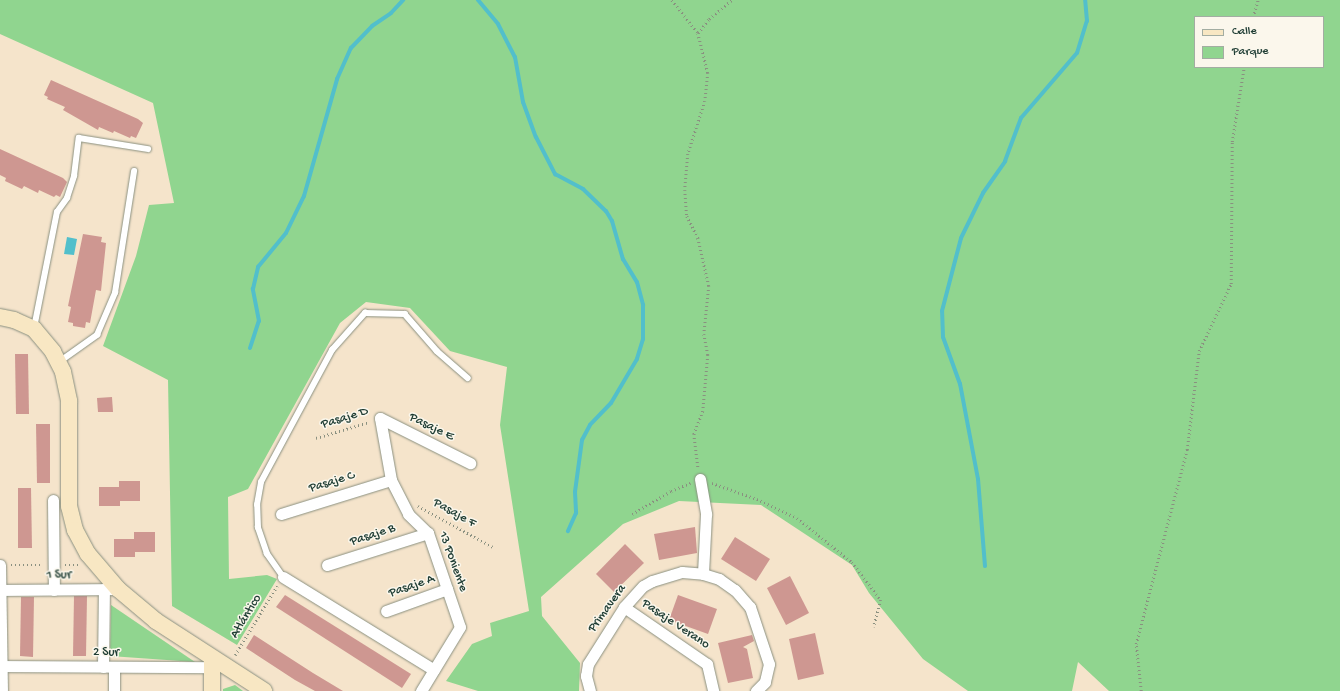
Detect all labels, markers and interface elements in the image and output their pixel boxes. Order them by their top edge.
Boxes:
legend [1194,16,1324,68]
text: Calle [1232,25,1257,39]
text: Parque [1232,45,1269,59]
street label: Pasaje D [320,404,370,434]
street label: Pasaje E [406,410,456,446]
street label: Pasaje C [307,469,357,497]
street label: Pasaje F [430,496,478,532]
street label: Pasaje B [348,521,398,551]
street label: 13 Poniente [434,530,470,594]
street label: 1 Sur [46,568,72,584]
street label: Pasaje A [387,572,437,602]
street label: Primavera [585,582,631,636]
street label: Atlántico [228,592,266,642]
street label: Pasaje Verano [638,597,712,653]
street label: 2 Sur [93,645,119,661]

